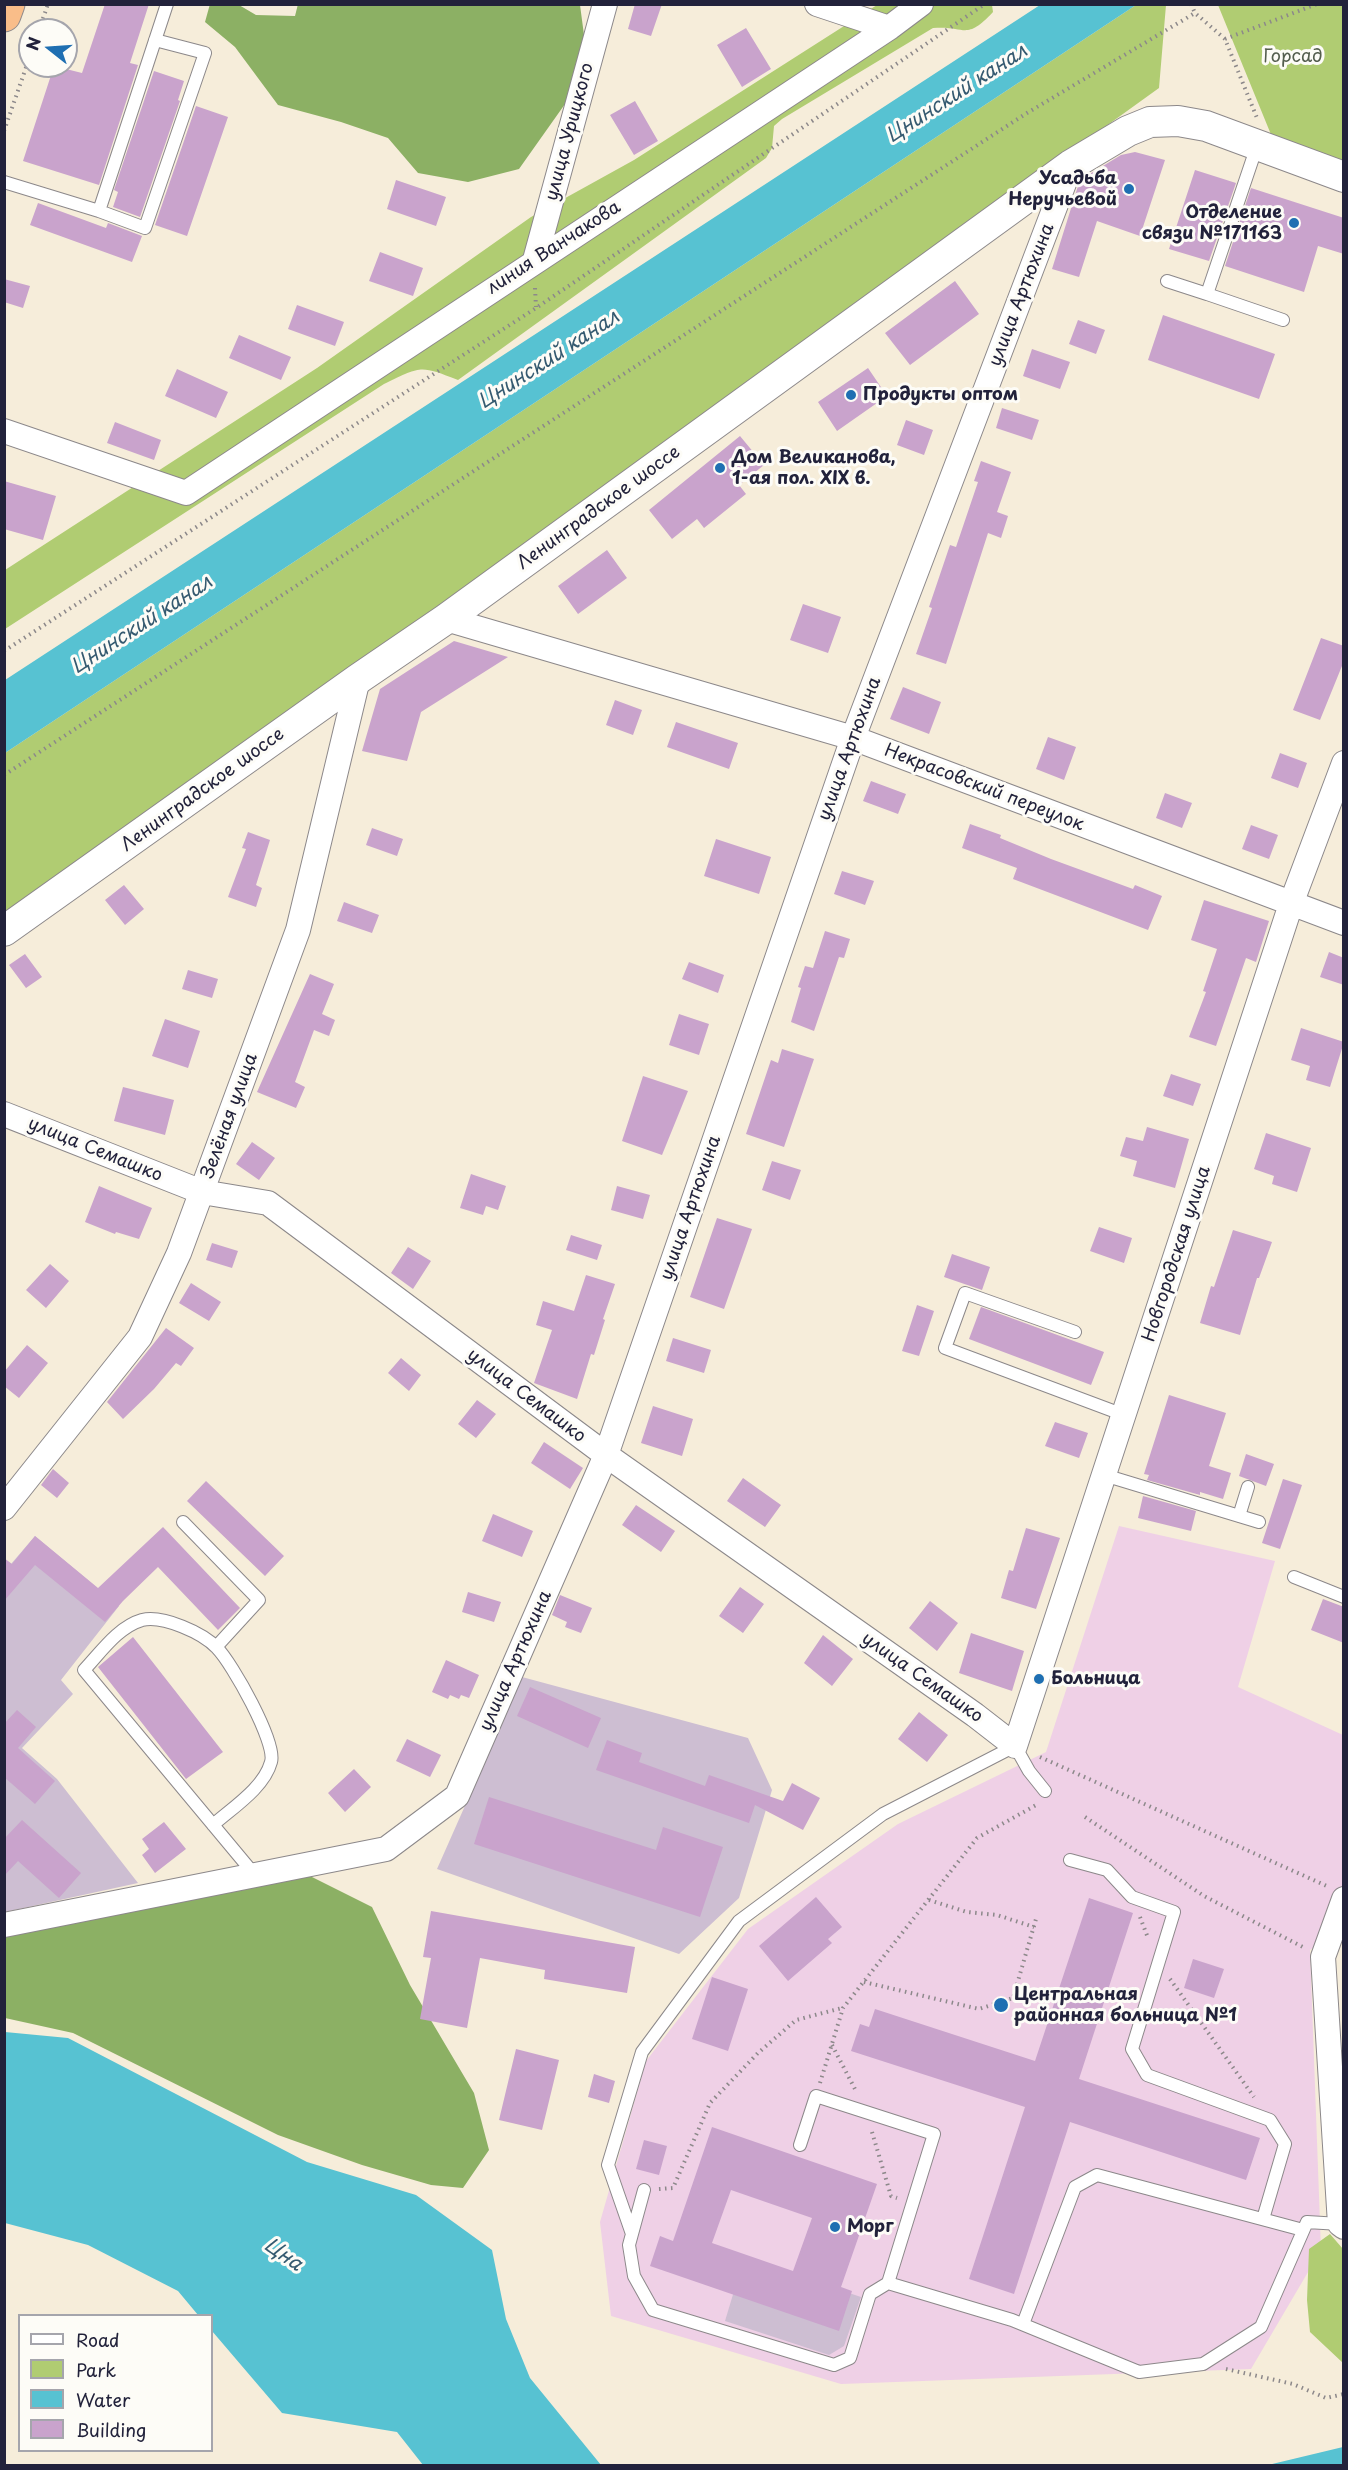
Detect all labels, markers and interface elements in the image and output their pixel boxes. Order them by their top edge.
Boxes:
north arrow [18,18,78,78]
text: N [19,34,46,53]
water label: Цнинский канал [882,40,1032,148]
park label: Горсад [1263,46,1323,68]
street label: улица Урицкого [541,61,599,203]
place label: Усадьба Неручьевой [1008,168,1117,210]
marker: Усадьба Неручьевой [1122,182,1136,196]
street label: линия Ванчакова [483,197,625,299]
place label: Отделение связи №171163 [1142,202,1282,244]
marker: Отделение связи №171163 [1287,216,1301,230]
street label: улица Артюхина [985,220,1059,370]
water label: Цнинский канал [474,306,624,414]
place label: Продукты оптом [863,384,1018,406]
marker: Продукты оптом [844,388,858,402]
street label: Ленинградское шоссе [513,442,685,574]
place label: Дом Великанова, 1-ая пол. XIX в. [732,447,896,490]
marker: Дом Великанова, 1-ая пол. XIX в. [713,461,727,475]
water label: Цнинский канал [67,571,217,679]
street label: улица Артюхина [814,674,886,824]
street label: Ленинградское шоссе [117,724,289,856]
street label: Некрасовский переулок [881,740,1087,836]
street label: Зелёная улица [197,1050,263,1182]
street label: улица Семашко [25,1113,165,1187]
street label: улица Артюхина [656,1133,726,1283]
street label: Новгородская улица [1138,1163,1216,1345]
street label: улица Семашко [462,1344,590,1448]
street label: улица Артюхина [475,1587,557,1735]
street label: улица Семашко [857,1628,987,1728]
place label: Больница [1051,1668,1141,1690]
marker: Больница [1032,1672,1046,1686]
place label: Центральная районная больница №1 [1014,1984,1237,2026]
marker: Центральная районная больница №1 [992,1996,1010,2014]
place label: Морг [847,2216,893,2238]
marker: Морг [828,2220,842,2234]
water label: Цна [259,2233,307,2277]
legend [18,2314,213,2452]
text: Road [76,2326,120,2353]
text: Park [76,2356,116,2383]
text: Water [76,2386,130,2413]
text: Building [76,2416,146,2443]

